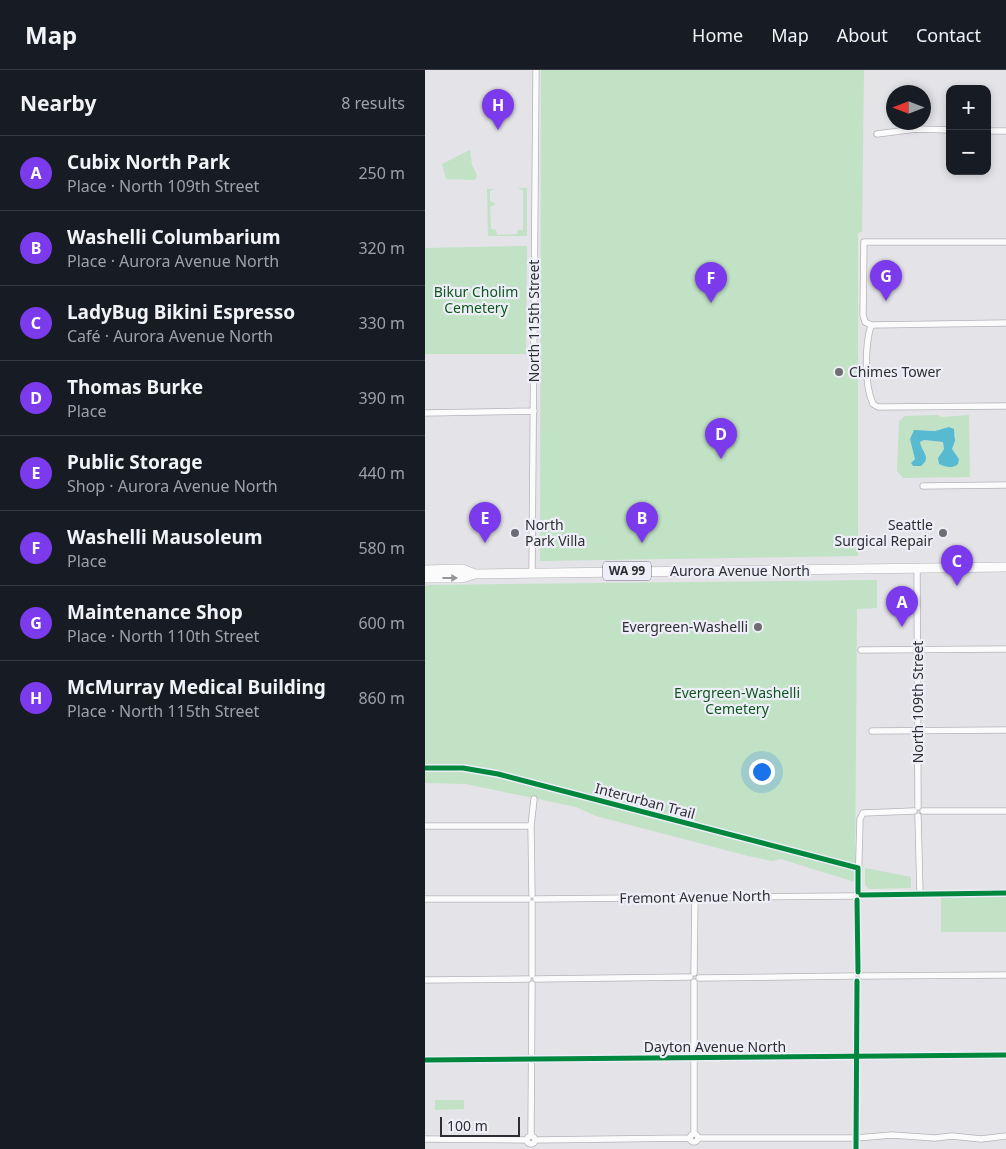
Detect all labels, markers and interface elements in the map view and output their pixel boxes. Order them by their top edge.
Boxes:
text: Map [25,18,77,51]
text: Home [692,23,743,47]
text: Map [771,23,809,47]
text: About [837,23,888,47]
text: Contact [916,23,981,47]
north arrow [886,85,931,130]
map controls [946,85,991,175]
button: + [946,85,991,130]
text: Nearby [20,89,96,117]
pin: H [482,89,514,130]
text: 8 results [341,92,405,114]
button: − [946,130,991,175]
text: Cubix North Park [67,149,230,175]
text: A [30,162,42,184]
text: 250 m [358,162,405,184]
text: Place · North 109th Street [67,175,259,197]
text: Washelli Columbarium [67,224,281,250]
text: B [31,237,41,259]
text: 320 m [358,237,405,259]
text: Place · Aurora Avenue North [67,250,279,272]
street label: North 115th Street [524,260,543,382]
pin: G [870,260,902,301]
pin: F [695,262,727,303]
park label: Bikur Cholim Cemetery [434,282,518,317]
text: LadyBug Bikini Espresso [67,299,295,325]
text: C [31,312,41,334]
text: 330 m [358,312,405,334]
text: Café · Aurora Avenue North [67,325,273,347]
place label: Chimes Tower [849,362,941,381]
marker: Chimes Tower [833,366,845,378]
text: Thomas Burke [67,374,203,400]
text: D [30,387,42,409]
text: 390 m [358,387,405,409]
text: Place [67,400,107,422]
pin: D [705,418,737,459]
text: Public Storage [67,449,203,475]
text: E [32,462,40,484]
text: 440 m [358,462,405,484]
text: Shop · Aurora Avenue North [67,475,278,497]
pin: E [469,502,501,543]
pin: B [626,502,658,543]
place label: North Park Villa [525,515,585,550]
place label: Seattle Surgical Repair [835,515,933,550]
text: Washelli Mausoleum [67,524,263,550]
marker: North Park Villa [509,527,521,539]
marker: Seattle Surgical Repair [937,527,949,539]
text: F [32,537,40,559]
text: 580 m [358,537,405,559]
pin: C [941,545,973,586]
text: Place [67,550,107,572]
street label: Aurora Avenue North [670,561,810,580]
road number: WA 99 [603,562,651,581]
one-way arrow [442,574,458,582]
pin: A [886,586,918,627]
text: Maintenance Shop [67,599,243,625]
text: G [30,612,42,634]
text: 600 m [358,612,405,634]
place label: Evergreen-Washelli [622,617,748,636]
marker: Evergreen-Washelli [752,621,764,633]
text: Place · North 110th Street [67,625,259,647]
street label: North 109th Street [908,641,927,763]
text: McMurray Medical Building [67,674,326,700]
park label: Evergreen-Washelli Cemetery [674,683,800,718]
text: H [30,687,42,709]
text: 860 m [358,687,405,709]
text: Place · North 115th Street [67,700,259,722]
your location [749,759,775,785]
street label: Interurban Trail [593,778,697,823]
street label: Fremont Avenue North [619,886,771,907]
street label: Dayton Avenue North [644,1037,786,1056]
scale bar [440,1114,520,1137]
text: 100 m [447,1116,488,1135]

